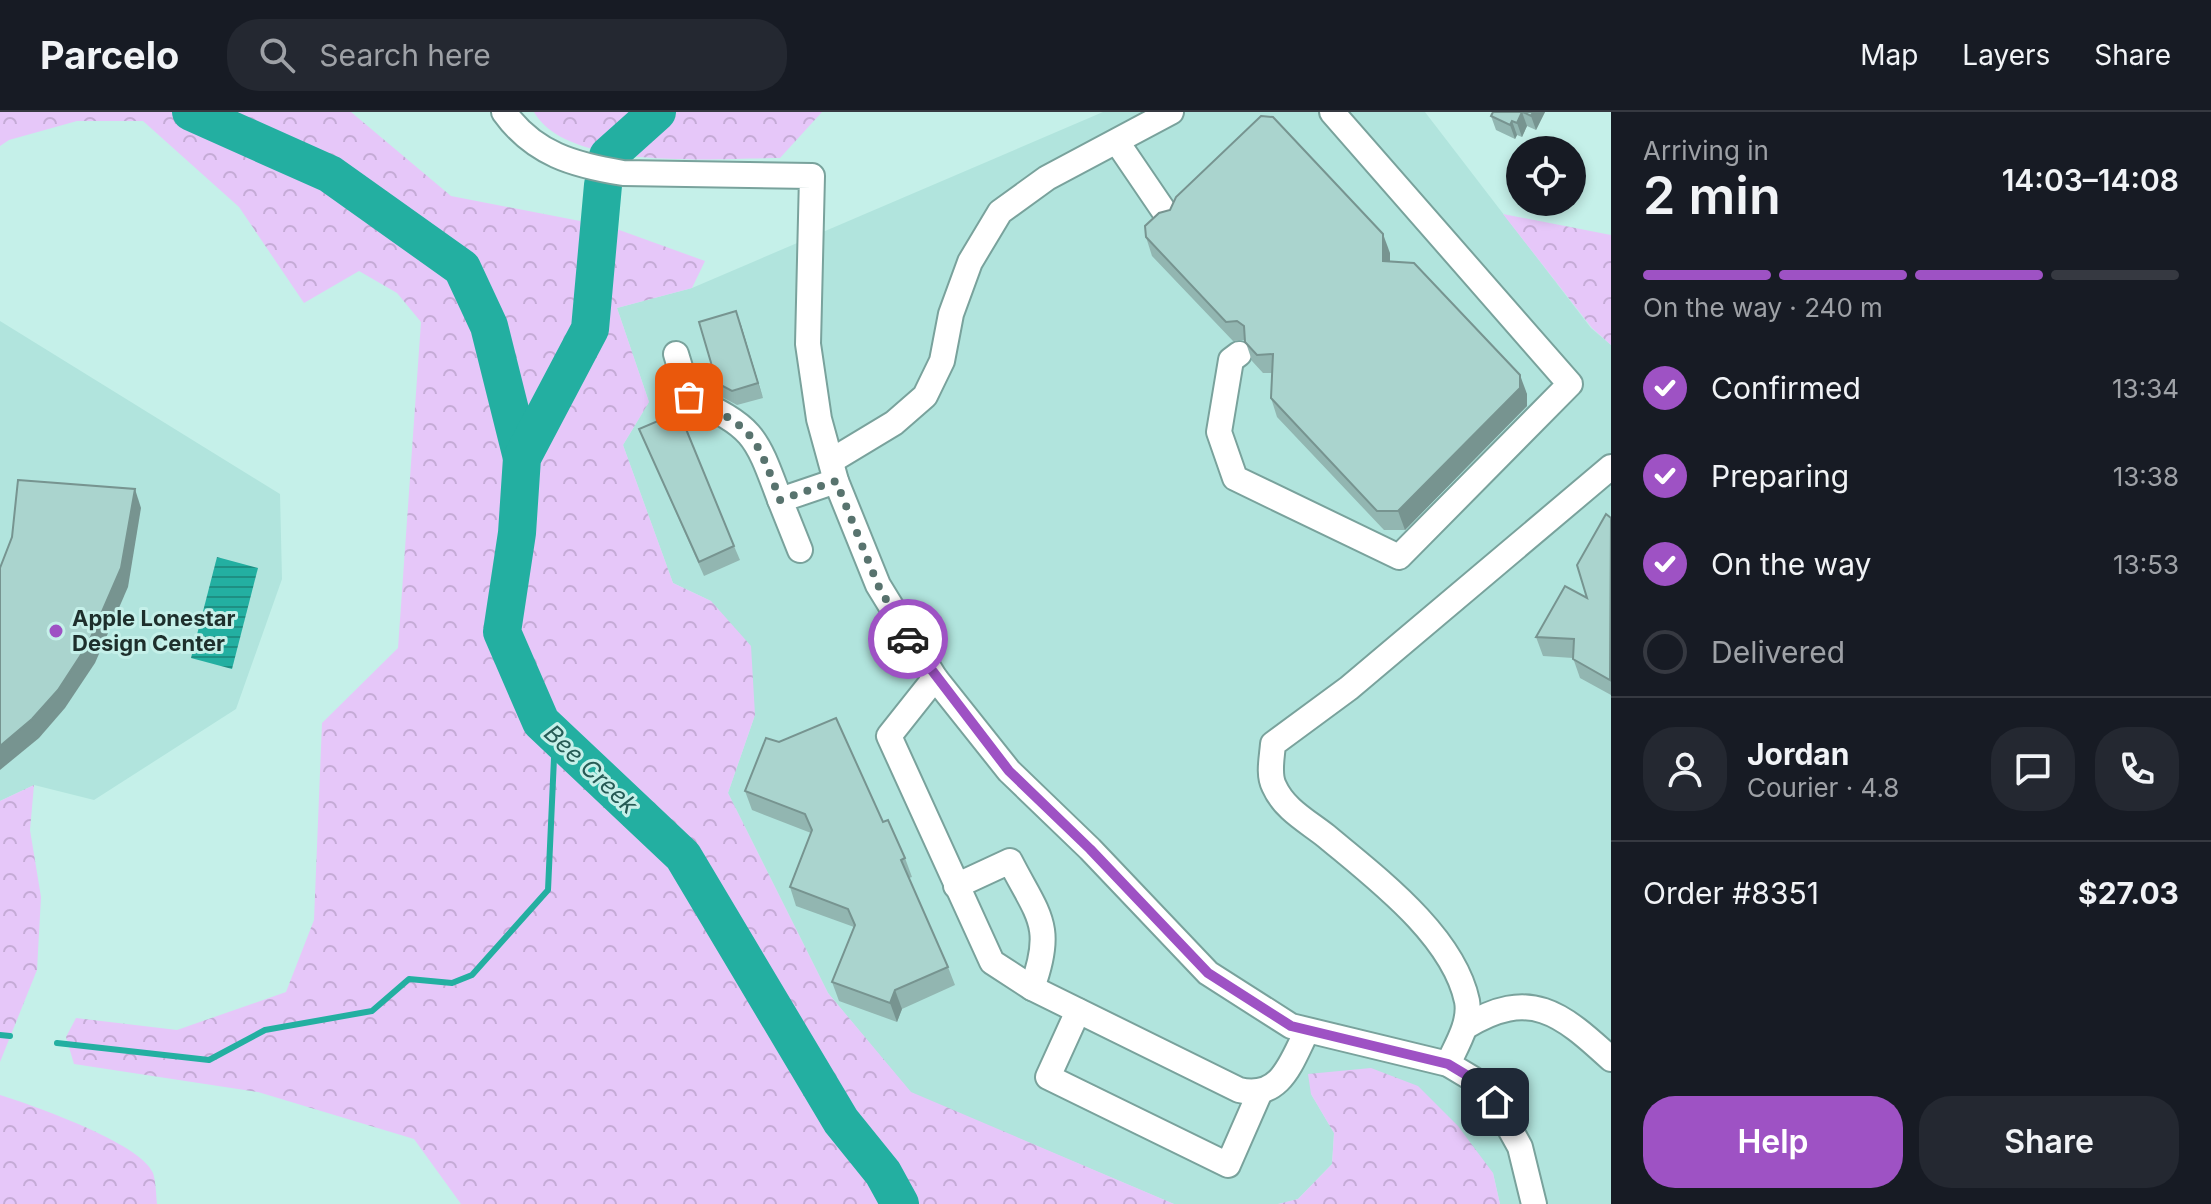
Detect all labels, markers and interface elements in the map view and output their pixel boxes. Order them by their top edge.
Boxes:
search box [227,19,787,91]
text: Parcelo [40,32,179,78]
icon: search [255,33,299,77]
text: Search here [319,37,491,73]
text: Map [1860,38,1918,72]
text: Layers [1962,38,2050,72]
text: Share [2094,38,2171,72]
text: Arriving in [1643,135,1769,166]
map controls [1506,136,1586,216]
button: locate [1506,136,1586,216]
text: 14:03–14:08 [2002,162,2179,198]
text: 2 min [1643,164,1781,227]
text: On the way · 240 m [1643,292,1883,323]
pin [655,363,723,431]
icon: check [1643,366,1687,410]
text: Confirmed [1711,370,1861,406]
text: 13:34 [2112,373,2179,404]
icon: bag [667,375,711,419]
icon: check [1643,454,1687,498]
text: Preparing [1711,458,1849,494]
text: 13:38 [2113,461,2179,492]
icon: check [1643,542,1687,586]
text: On the way [1711,546,1871,582]
text: 13:53 [2113,549,2179,580]
courier [868,599,948,679]
place label: Apple Lonestar Design Center [72,605,235,656]
icon: car [886,617,930,661]
marker: Apple Lonestar Design Center [47,622,65,640]
text: Delivered [1711,634,1845,670]
water label: Bee Creek [538,718,644,820]
button: person [1643,727,1727,811]
button: chat [1991,727,2075,811]
button: phone [2095,727,2179,811]
text: Jordan [1747,736,1849,772]
text: Courier · 4.8 [1747,772,1899,803]
text: Order #8351 [1643,875,1819,911]
text: $27.03 [2078,875,2179,911]
pin [1461,1068,1529,1136]
icon: home [1473,1080,1517,1124]
button: Help [1643,1096,1903,1188]
button: Share [1919,1096,2179,1188]

